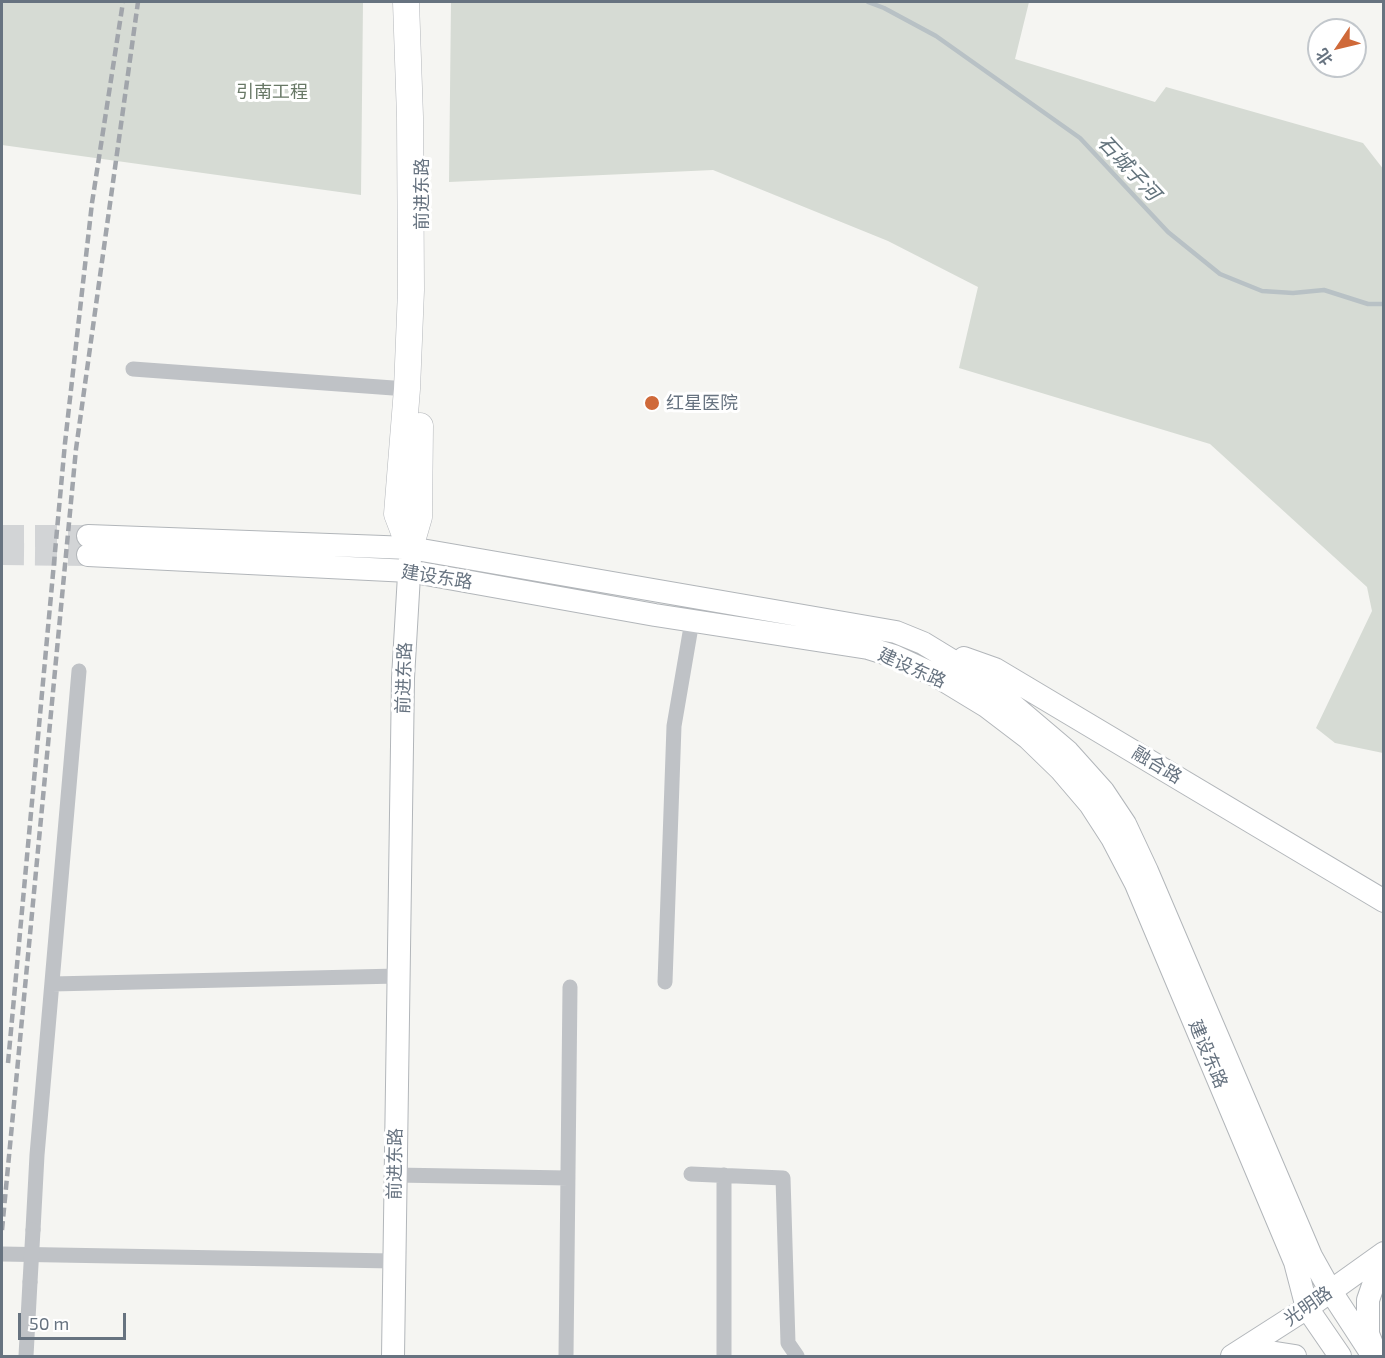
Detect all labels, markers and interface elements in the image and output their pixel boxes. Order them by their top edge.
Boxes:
north arrow [1307,18,1367,78]
text: 北 [1311,45,1336,69]
park label: 引南工程 [236,81,308,103]
water label: 石城子河 [1093,131,1165,205]
street label: 前进东路 [411,158,433,230]
place label: 红星医院 [666,392,738,414]
marker: 红星医院 [643,394,661,412]
street label: 建设东路 [400,561,474,593]
street label: 前进东路 [392,642,416,714]
street label: 建设东路 [875,643,949,693]
street label: 融合路 [1128,742,1186,788]
street label: 建设东路 [1184,1017,1232,1091]
street label: 前进东路 [384,1128,406,1200]
street label: 光明路 [1280,1282,1336,1330]
scale bar [21,1301,129,1339]
text: 50 m [29,1312,69,1334]

